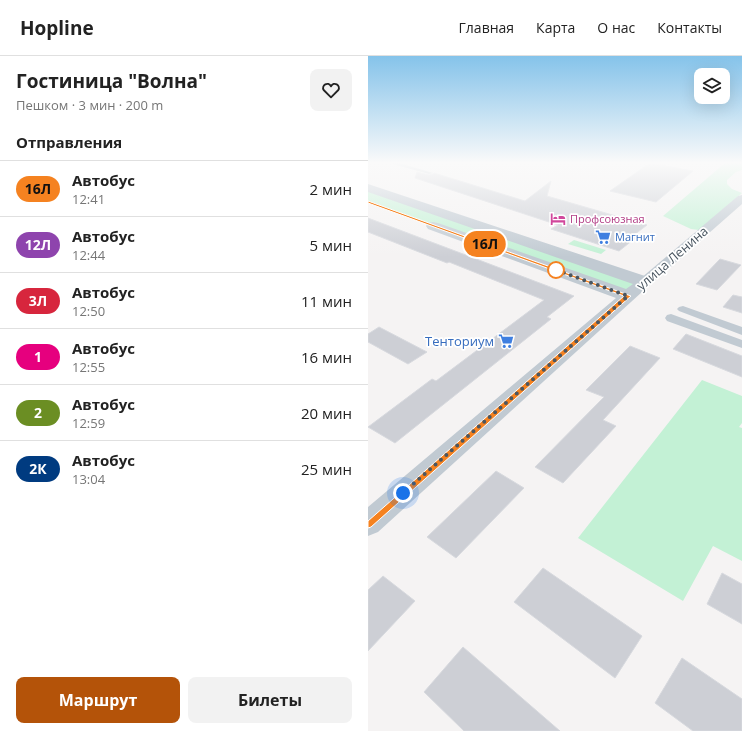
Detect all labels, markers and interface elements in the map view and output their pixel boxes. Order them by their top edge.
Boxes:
text: Hopline [20,15,94,41]
text: Главная [459,18,514,37]
text: Карта [536,18,575,37]
text: О нас [597,18,635,37]
text: Контакты [657,18,722,37]
text: Гостиница "Волна" [16,68,207,94]
map controls [694,68,730,104]
button: layers [694,68,730,104]
button: heart [310,69,352,111]
text: Пешком · 3 мин · 200 m [16,96,163,114]
text: Отправления [16,132,122,152]
text: Автобус [72,170,135,190]
text: 16Л [25,179,51,198]
text: 2 мин [309,179,352,199]
text: 12:41 [72,190,105,208]
hotel icon: Профсоюзная [549,210,567,228]
place label: Профсоюзная [570,211,645,226]
street label: улица Ленина [632,222,712,294]
text: Автобус [72,226,135,246]
supermarket icon: Магнит [594,228,612,246]
place label: Магнит [615,229,655,244]
line badge: 16Л [462,231,508,257]
text: 16Л [472,234,498,253]
text: 12Л [25,235,51,254]
text: 5 мин [309,235,352,255]
text: 12:44 [72,246,105,264]
unlabelled marker [547,261,565,279]
text: Автобус [72,282,135,302]
text: 3Л [29,291,47,310]
text: 11 мин [301,291,352,311]
text: 12:50 [72,302,105,320]
place label: Тенториум [425,332,494,350]
supermarket icon: Тенториум [497,332,515,350]
text: Автобус [72,338,135,358]
text: 1 [34,347,42,366]
text: 16 мин [301,347,352,367]
text: 12:55 [72,358,105,376]
text: Автобус [72,394,135,414]
text: 2 [34,403,42,422]
text: 20 мин [301,403,352,423]
text: 12:59 [72,414,105,432]
text: Автобус [72,450,135,470]
text: 2К [29,459,47,478]
text: 25 мин [301,459,352,479]
text: 13:04 [72,470,105,488]
your location [393,483,413,503]
button: Маршрут [16,677,180,723]
button: Билеты [188,677,352,723]

